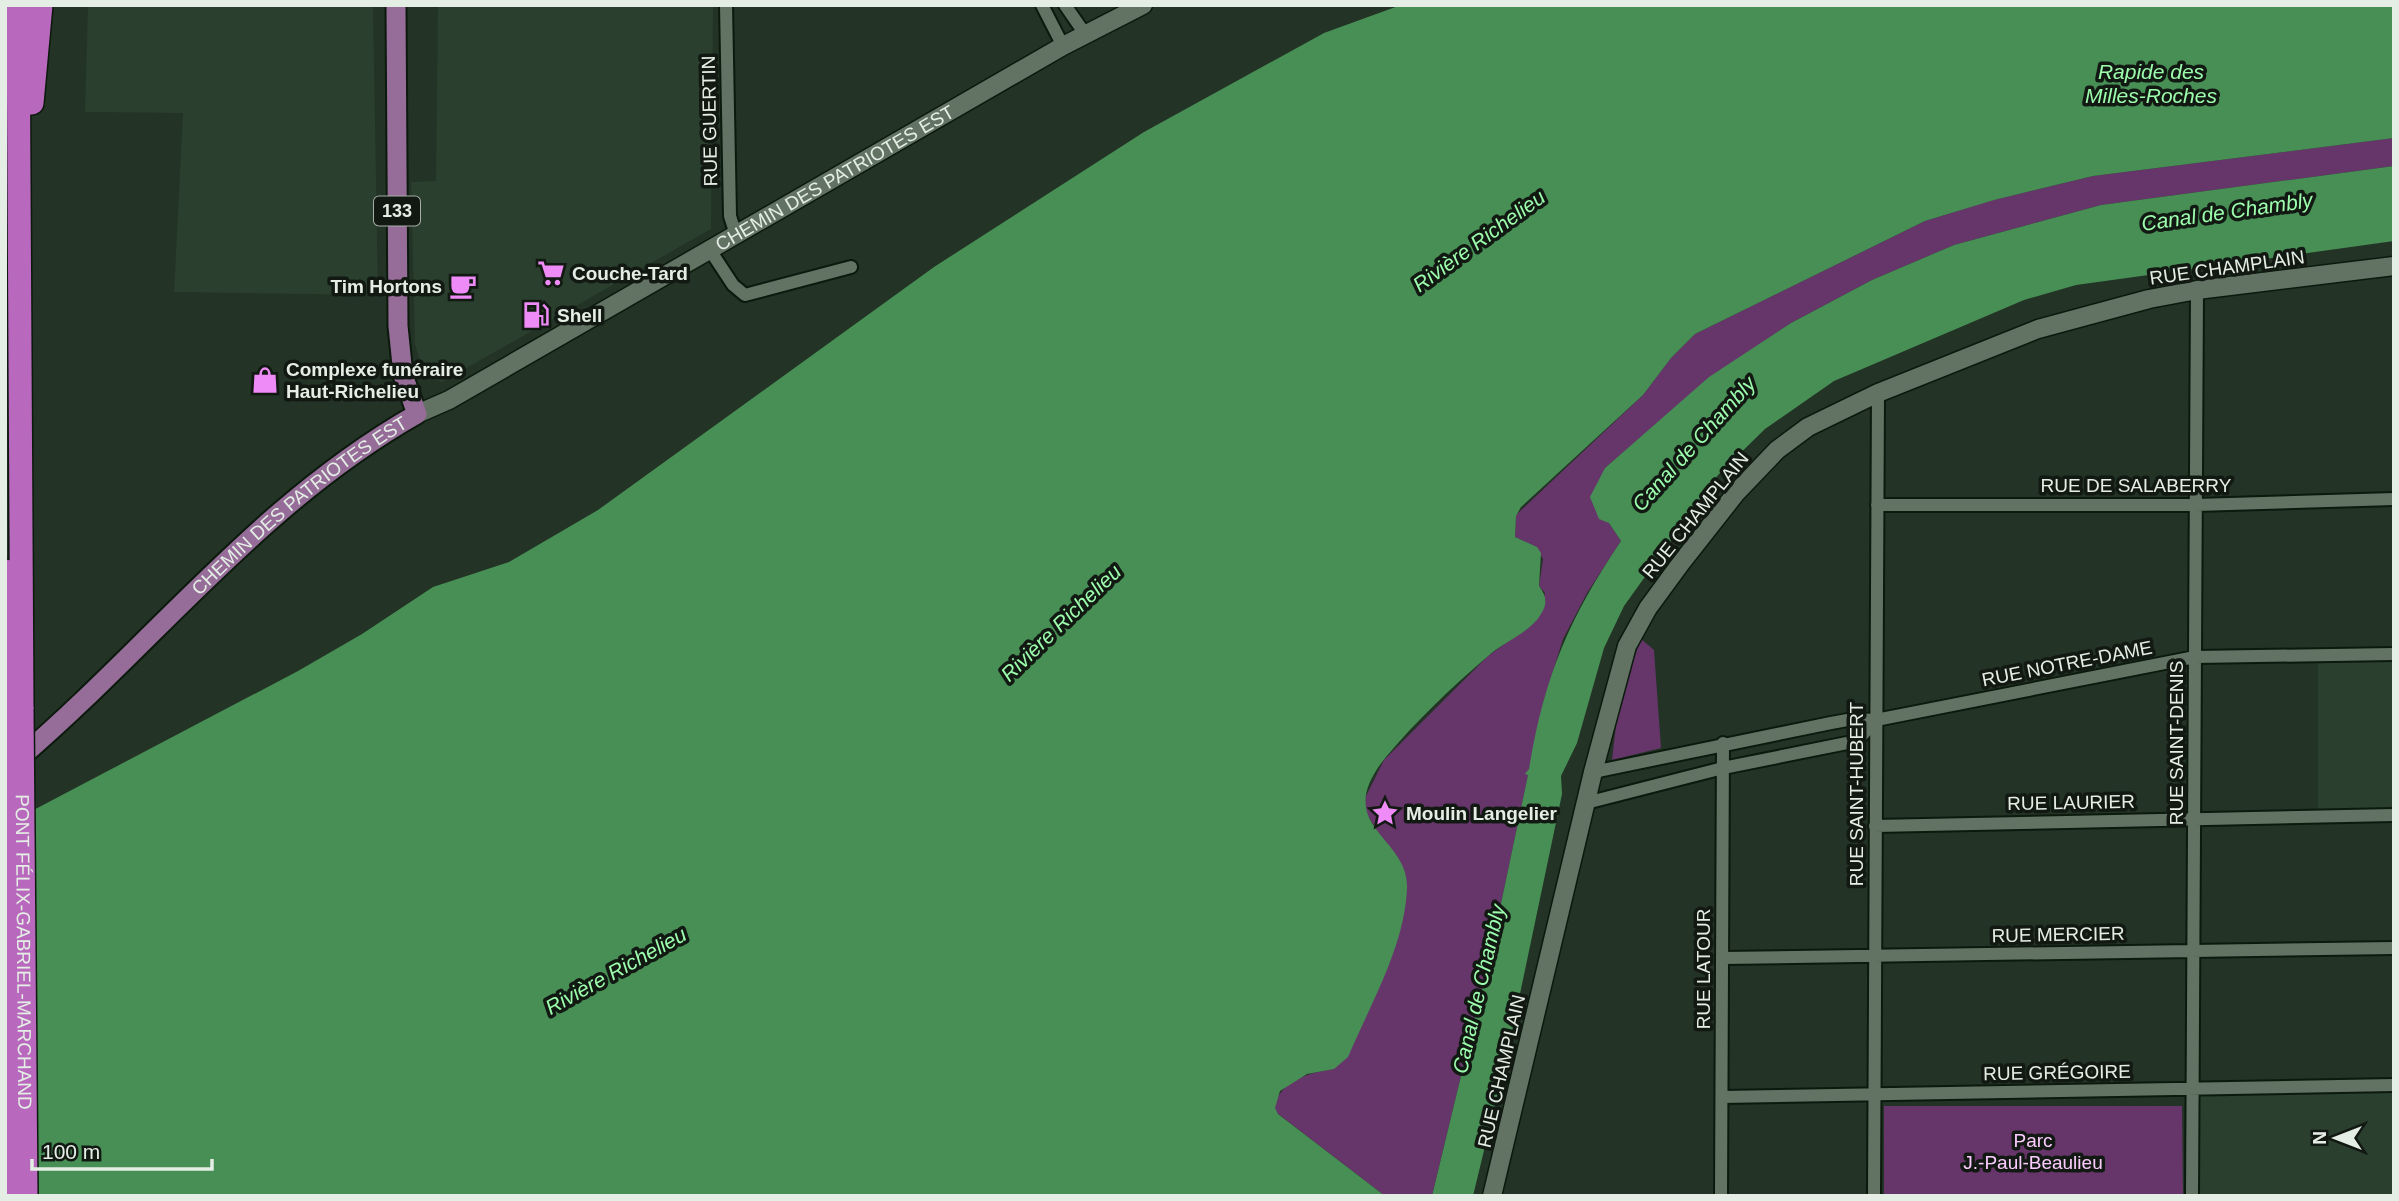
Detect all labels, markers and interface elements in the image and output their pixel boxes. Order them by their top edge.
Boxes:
street label: RUE GUERTIN [698,56,721,186]
water label: Rapide des Milles-Roches [2085,60,2217,107]
street label: CHEMIN DES PATRIOTES EST [712,101,958,255]
water label: Rivière Richelieu [1408,185,1549,296]
water label: Canal de Chambly [2140,188,2316,235]
road number: 133 [374,196,420,226]
street label: RUE CHAMPLAIN [2148,246,2306,289]
supermarket icon: Couche-Tard [536,258,566,288]
place label: Couche-Tard [572,263,688,284]
cafe icon: Tim Hortons [448,271,478,301]
place label: Tim Hortons [330,276,442,297]
fuel station icon: Shell [521,300,551,330]
place label: Shell [557,305,602,326]
place label: Complexe funéraire Haut-Richelieu [286,359,463,402]
shop icon: Complexe funéraire Haut-Richelieu [250,365,280,395]
water label: Canal de Chambly [1627,371,1761,516]
street label: CHEMIN DES PATRIOTES EST [187,412,411,599]
street label: RUE CHAMPLAIN [1638,448,1753,583]
street label: RUE DE SALABERRY [2041,475,2232,496]
water label: Rivière Richelieu [996,559,1126,686]
street label: RUE NOTRE-DAME [1980,637,2154,690]
street label: RUE SAINT-DENIS [2166,661,2187,825]
street label: RUE SAINT-HUBERT [1846,701,1867,886]
street label: RUE LAURIER [2007,791,2135,814]
street label: PONT FÉLIX-GABRIEL-MARCHAND [12,794,35,1110]
place icon: Moulin Langelier [1370,798,1400,828]
place label: Moulin Langelier [1406,803,1558,824]
water label: Canal de Chambly [1448,901,1509,1076]
street label: RUE LATOUR [1693,909,1714,1029]
water label: Rivière Richelieu [541,922,691,1019]
street label: RUE MERCIER [1991,923,2125,946]
street label: RUE CHAMPLAIN [1474,993,1529,1150]
street label: RUE GRÉGOIRE [1983,1061,2131,1084]
north arrow [2301,1103,2371,1173]
scale bar [32,1128,212,1172]
park label: Parc J.-Paul-Beaulieu [1963,1130,2103,1173]
text: N [2309,1131,2330,1145]
text: 100 m [42,1140,100,1163]

